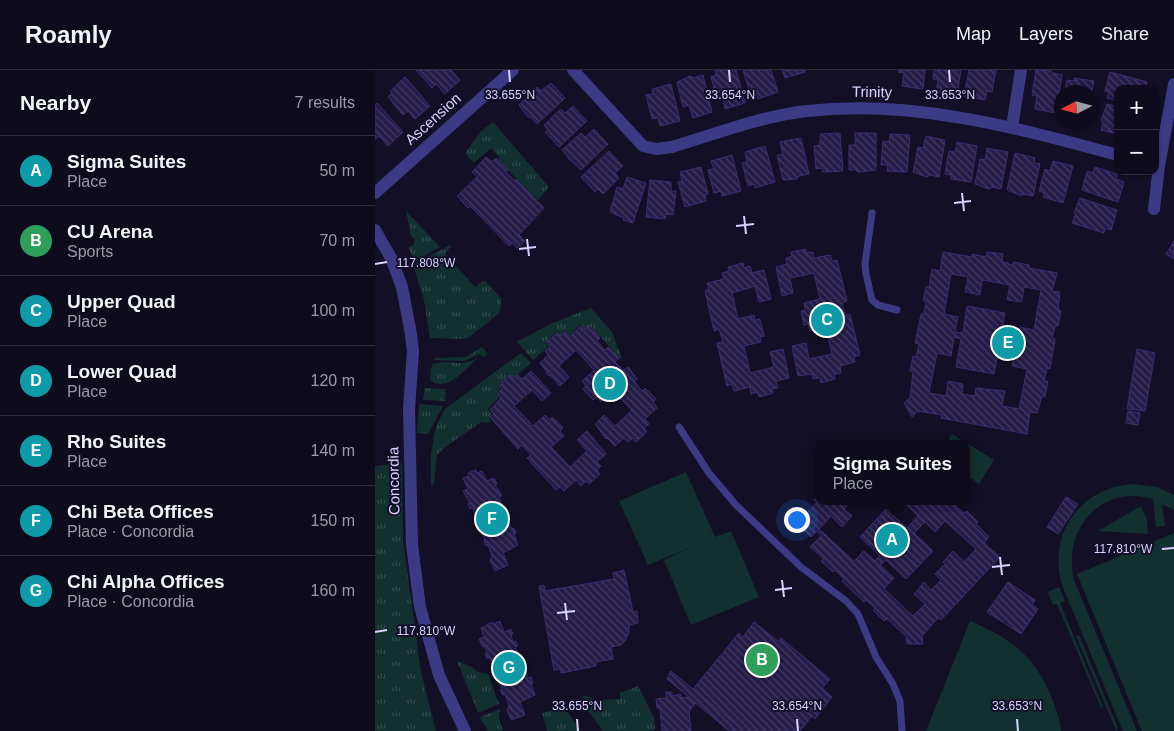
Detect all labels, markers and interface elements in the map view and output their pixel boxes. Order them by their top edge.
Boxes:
text: Roamly [25,21,112,48]
text: Map [956,24,991,44]
text: Layers [1019,24,1073,44]
text: Share [1101,24,1149,44]
street label: Trinity [852,83,893,100]
north arrow [1054,85,1099,130]
map controls [1114,85,1159,175]
button: + [1114,85,1159,130]
text: 33.655°N [485,88,535,102]
text: 33.654°N [705,88,755,102]
text: 33.653°N [925,88,975,102]
street label: Ascension [401,89,464,148]
text: Nearby [20,91,91,114]
text: 7 results [295,94,355,111]
button: − [1114,130,1159,175]
text: Sigma Suites [67,151,186,172]
text: A [30,162,42,179]
text: 50 m [319,162,355,179]
text: Place [67,173,107,190]
text: CU Arena [67,221,153,242]
text: B [30,232,42,249]
text: 70 m [319,232,355,249]
text: Sports [67,243,113,260]
text: 117.808°W [397,256,456,270]
text: Upper Quad [67,291,176,312]
pin: C [811,301,843,339]
text: C [30,302,42,319]
text: 100 m [311,302,355,319]
text: Place [67,313,107,330]
pin: E [992,324,1024,362]
text: Lower Quad [67,361,177,382]
pin: D [594,365,626,403]
text: D [30,372,42,389]
text: 120 m [311,372,355,389]
text: Place [67,383,107,400]
text: Rho Suites [67,431,166,452]
popup [815,440,970,505]
text: E [31,442,41,459]
text: 140 m [311,442,355,459]
street label: Concordia [384,446,403,515]
text: Place [67,453,107,470]
text: Sigma Suites [833,453,952,474]
text: Place [833,475,873,492]
pin: F [476,500,508,538]
text: Chi Beta Offices [67,501,214,522]
your location [784,507,810,533]
text: F [31,512,41,529]
text: 150 m [311,512,355,529]
pin: A [876,521,908,559]
text: Place · Concordia [67,523,194,540]
text: 117.810°W [1094,542,1153,556]
text: Chi Alpha Offices [67,571,225,592]
text: G [30,582,42,599]
text: 160 m [311,582,355,599]
text: Place · Concordia [67,593,194,610]
text: 117.810°W [397,624,456,638]
pin: B [746,641,778,679]
pin: G [493,649,525,687]
text: 33.655°N [552,699,602,713]
text: 33.654°N [772,699,822,713]
text: 33.653°N [992,699,1042,713]

